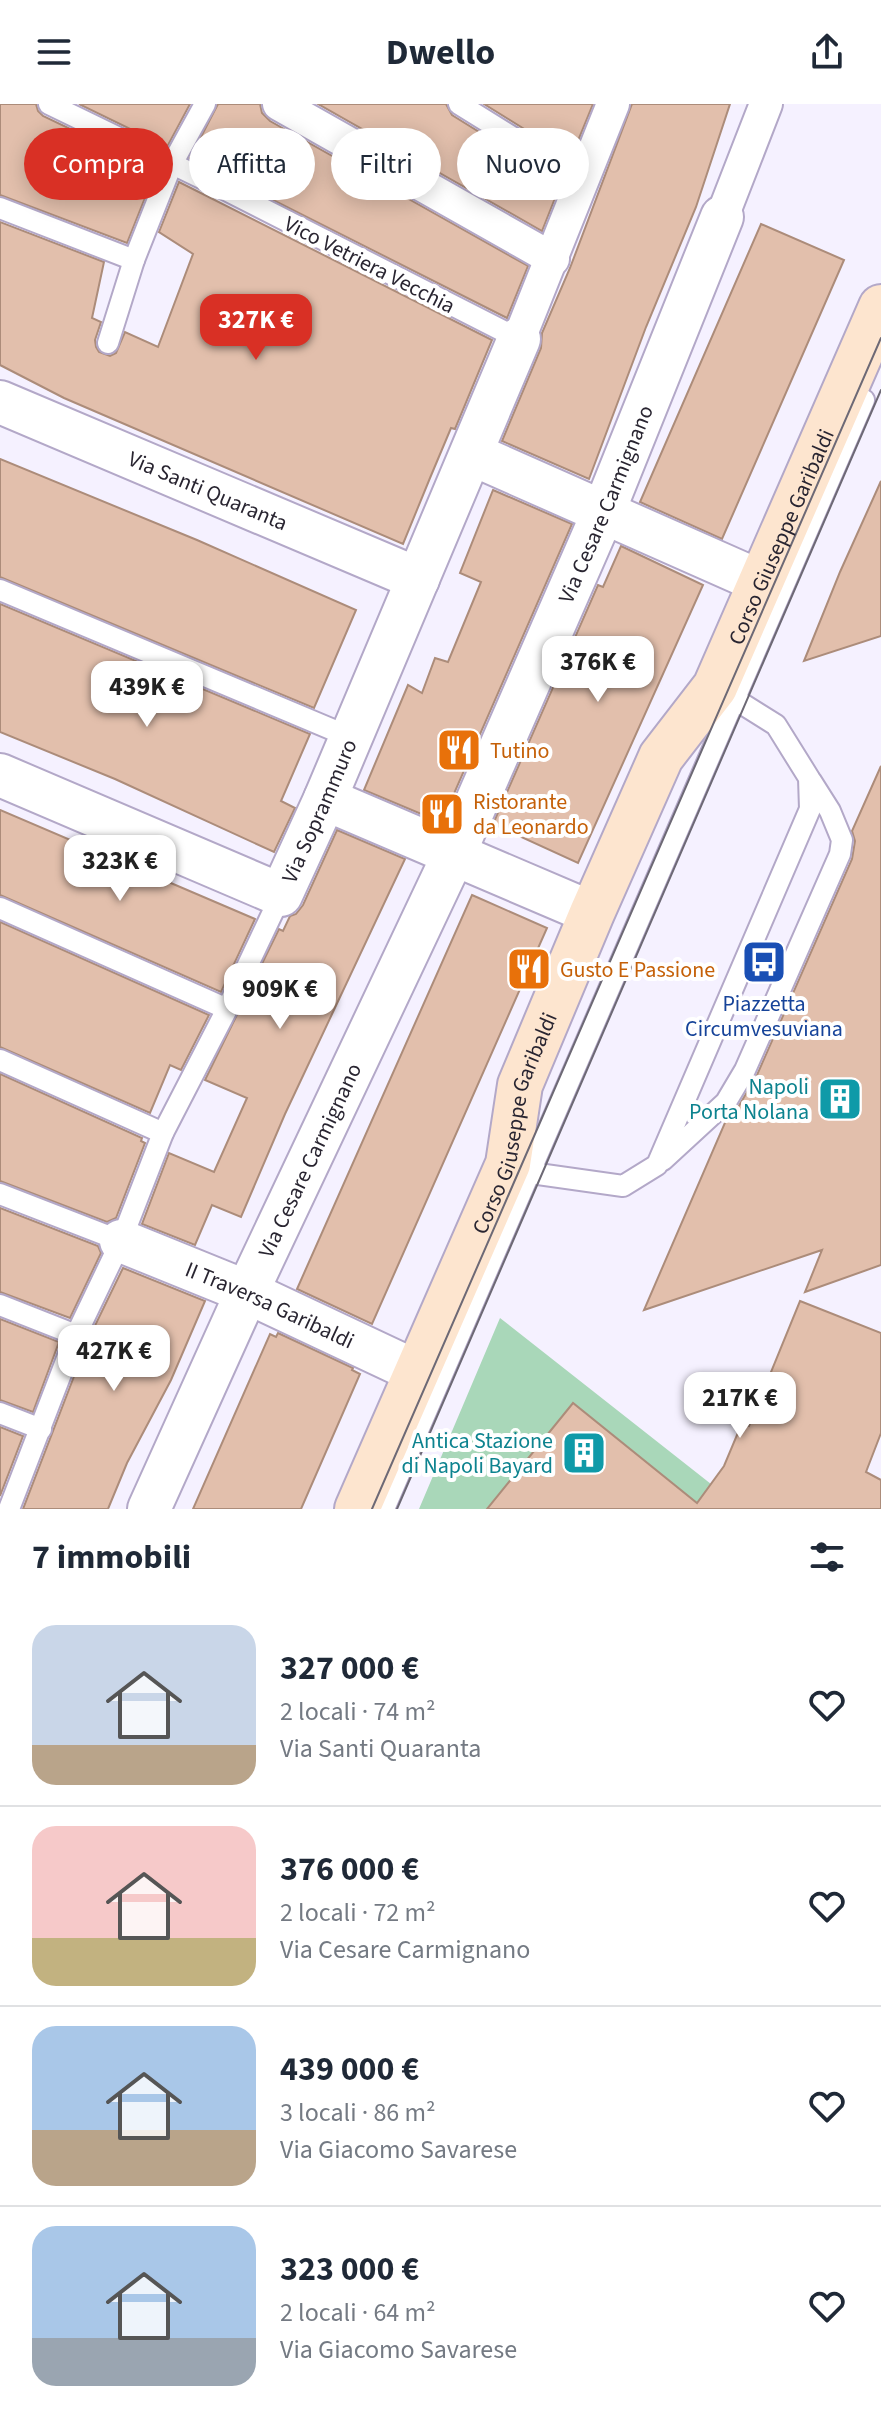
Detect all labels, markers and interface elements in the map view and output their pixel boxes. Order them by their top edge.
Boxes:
text: Dwello [386,27,495,78]
icon: menu [32,30,76,74]
icon: share [805,30,849,74]
chip: Compra [24,128,173,200]
chip: Affitta [189,128,315,200]
chip: Filtri [331,128,441,200]
chip: Nuovo [457,128,589,200]
street label: Vico Vetriera Vecchia [278,208,461,322]
pin: 327K € [191,294,321,362]
text: 327K € [218,301,294,338]
street label: Via Cesare Carmignano [551,400,662,608]
street label: Corso Giuseppe Garibaldi [720,424,843,650]
street label: Via Santi Quaranta [123,443,292,539]
pin: 376K € [533,636,663,704]
text: 376K € [560,643,636,680]
pin: 439K € [82,661,212,729]
text: 439K € [109,668,185,705]
restaurant icon: Tutino [435,726,483,774]
street label: Via Soprammuro [274,734,366,888]
place label: Tutino [490,735,550,767]
place label: Ristorante da Leonardo [473,786,589,843]
restaurant icon: Ristorante da Leonardo [418,790,466,838]
pin: 323K € [55,835,185,903]
text: 323K € [82,842,158,879]
bus stop icon: Piazzetta Circumvesuviana [740,938,788,986]
restaurant icon: Gusto E Passione [505,945,553,993]
place label: Gusto E Passione [560,954,715,986]
pin: 909K € [215,963,345,1031]
text: 909K € [242,970,318,1007]
place label: Piazzetta Circumvesuviana [685,988,843,1045]
street label: Corso Giuseppe Garibaldi [464,1008,566,1239]
street label: Via Cesare Carmignano [250,1058,370,1263]
place label: Napoli Porta Nolana [689,1071,809,1128]
building icon: Napoli Porta Nolana [816,1075,864,1123]
street label: II Traversa Garibaldi [180,1254,359,1357]
pin: 427K € [49,1325,179,1393]
text: 427K € [76,1332,152,1369]
pin: 217K € [675,1372,805,1440]
text: 217K € [702,1379,778,1416]
place label: Antica Stazione di Napoli Bayard [402,1425,553,1482]
building icon: Antica Stazione di Napoli Bayard [560,1429,608,1477]
text: 7 immobili [32,1533,191,1582]
icon: filters [805,1535,849,1579]
text: 327 000 € [280,1644,419,1693]
icon: home [96,1657,192,1753]
icon: heart [805,1683,849,1727]
text: 2 locali · 74 m² [280,1693,436,1730]
text: Via Santi Quaranta [280,1730,481,1767]
text: 376 000 € [280,1845,419,1894]
icon: home [96,1858,192,1954]
icon: heart [805,1884,849,1928]
text: 2 locali · 72 m² [280,1894,436,1931]
text: Via Cesare Carmignano [280,1931,530,1968]
text: 439 000 € [280,2045,419,2094]
icon: home [96,2058,192,2154]
icon: heart [805,2084,849,2128]
text: 3 locali · 86 m² [280,2094,436,2131]
text: Via Giacomo Savarese [280,2131,517,2168]
text: 323 000 € [280,2245,419,2294]
icon: home [96,2258,192,2354]
icon: heart [805,2284,849,2328]
text: 2 locali · 64 m² [280,2294,436,2331]
text: Via Giacomo Savarese [280,2331,517,2368]

